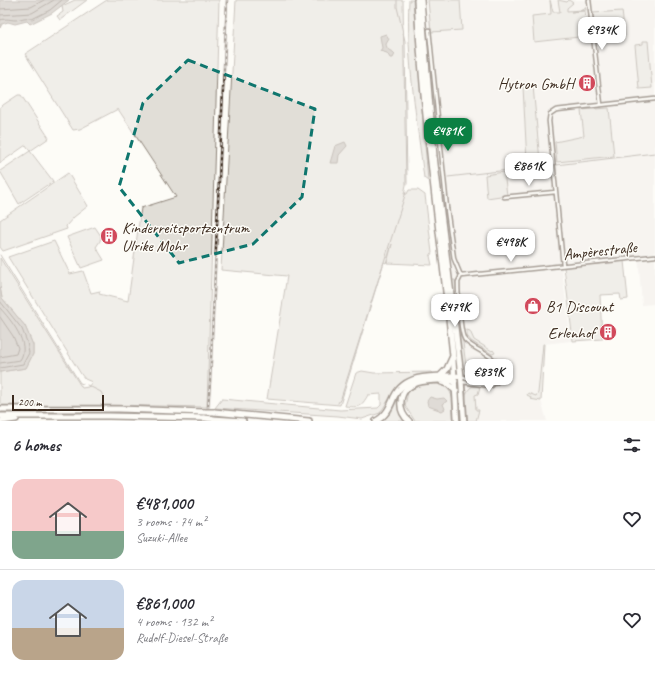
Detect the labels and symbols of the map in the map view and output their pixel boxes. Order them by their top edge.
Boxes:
pin: €934K [574,17,630,51]
building icon: Hytron GmbH [577,73,597,93]
place label: Hytron GmbH [498,74,577,94]
pin: €481K [420,118,476,152]
pin: €861K [501,153,557,187]
place label: Kinderreitsportzentrum Ulrike Mohr [122,218,250,256]
building icon: Kinderreitsportzentrum Ulrike Mohr [99,226,119,246]
pin: €498K [483,229,539,263]
street label: Ampèrestraße [562,237,640,265]
pin: €479K [427,294,483,328]
shop icon: B1 Discount [523,296,543,316]
place label: B1 Discount [546,297,615,317]
building icon: Erlenhof [598,322,618,342]
place label: Erlenhof [548,323,598,343]
pin: €839K [461,359,517,393]
scale bar [12,393,104,412]

